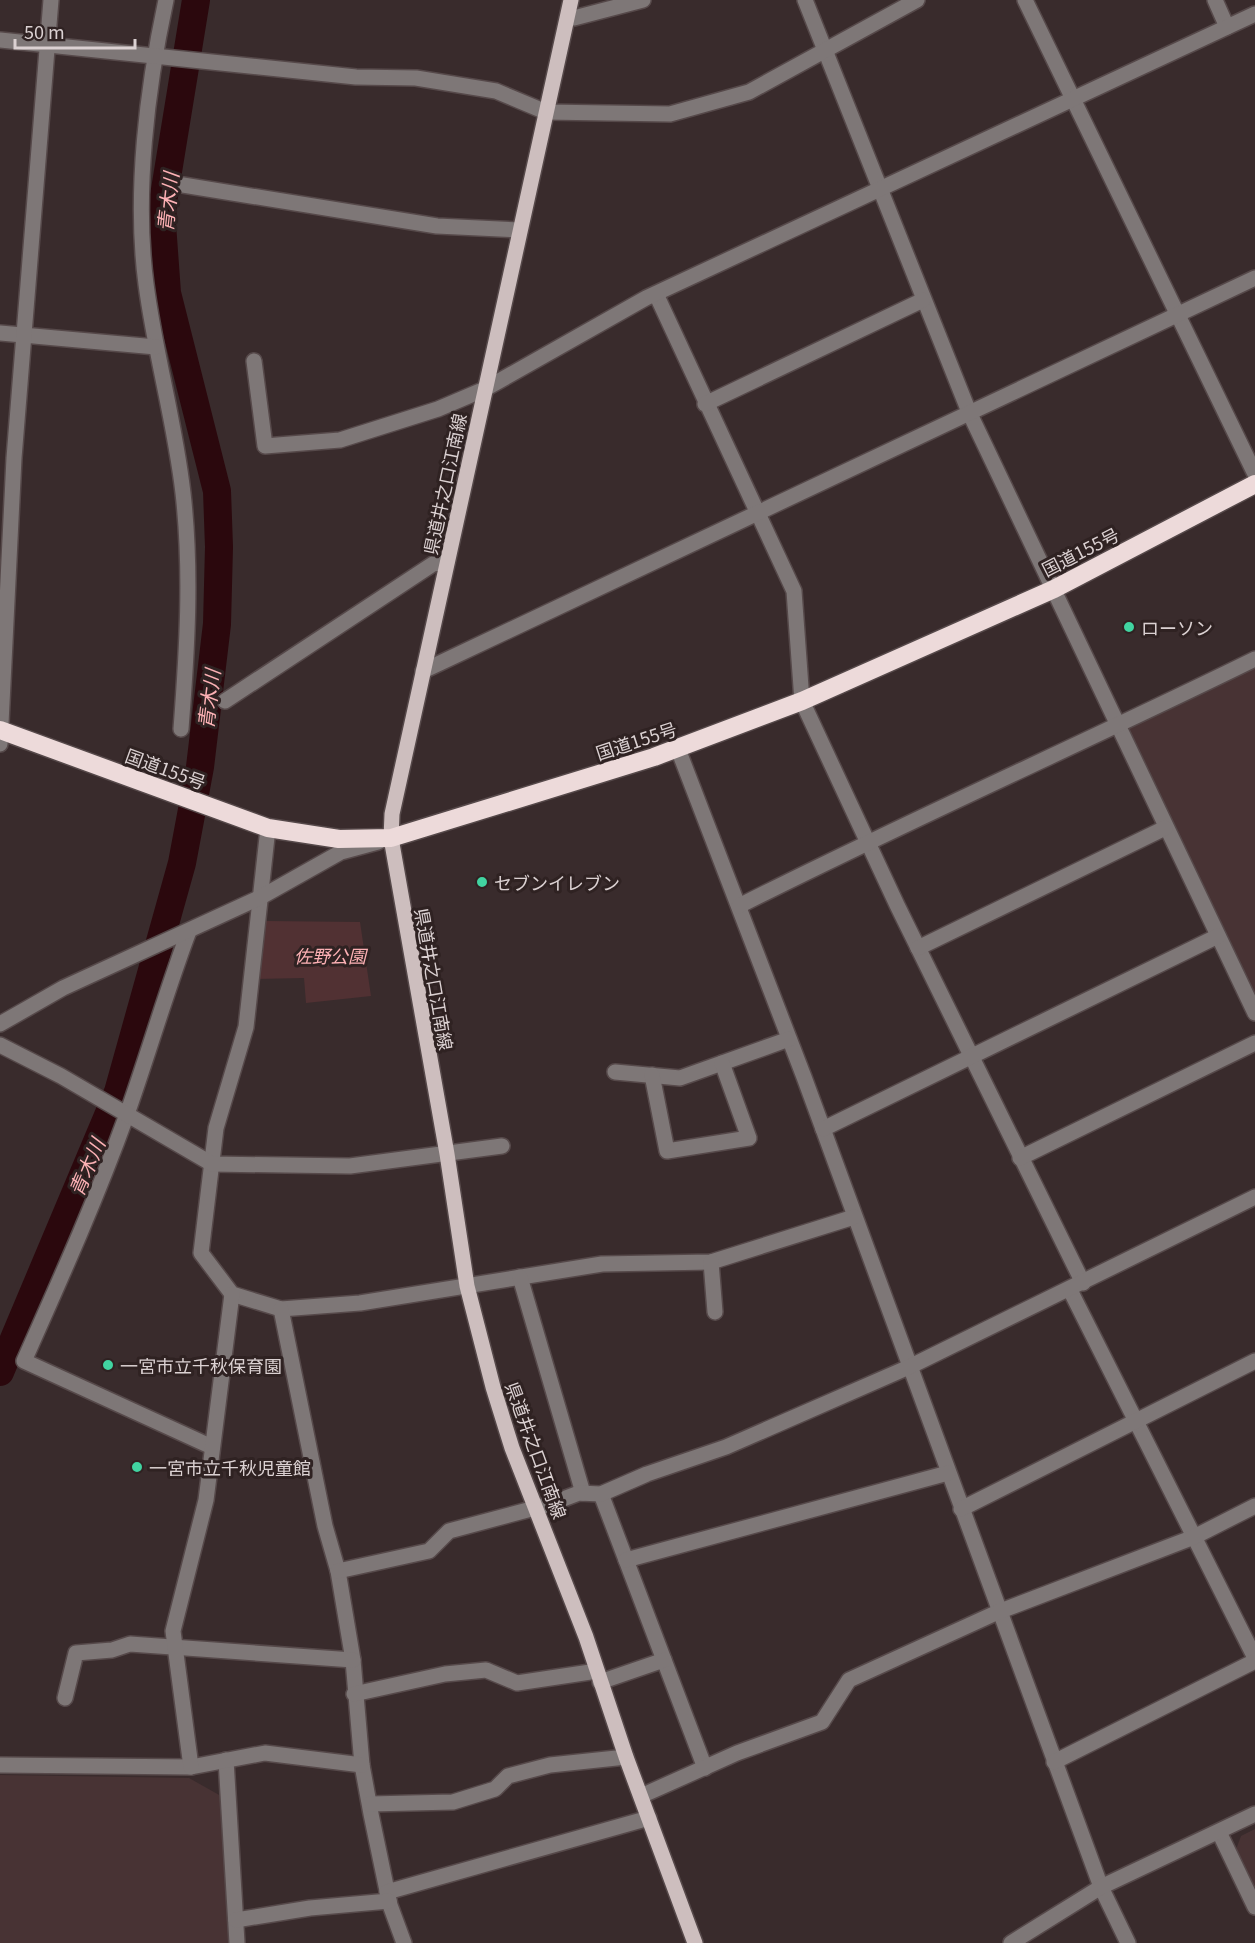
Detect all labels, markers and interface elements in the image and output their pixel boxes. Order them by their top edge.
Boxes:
scale bar [15,12,135,50]
text: 50 m [24,18,65,44]
water label: 青木川 [149,169,185,233]
street label: 県道井之口江南線 [416,411,472,557]
street label: 国道155号 [1037,520,1123,582]
place label: ローソン [1141,614,1213,640]
marker: ローソン [1122,620,1136,634]
water label: 青木川 [190,665,226,731]
street label: 国道155号 [592,715,680,765]
street label: 国道155号 [122,741,210,795]
place label: セブンイレブン [494,869,620,895]
marker: セブンイレブン [475,875,489,889]
street label: 県道井之口江南線 [410,906,460,1052]
park label: 佐野公園 [294,942,369,968]
water label: 青木川 [61,1132,112,1200]
place label: 一宮市立千秋保育園 [120,1352,282,1378]
marker: 一宮市立千秋保育園 [101,1358,115,1372]
street label: 県道井之口江南線 [500,1378,574,1522]
place label: 一宮市立千秋児童館 [149,1454,311,1480]
marker: 一宮市立千秋児童館 [130,1460,144,1474]

